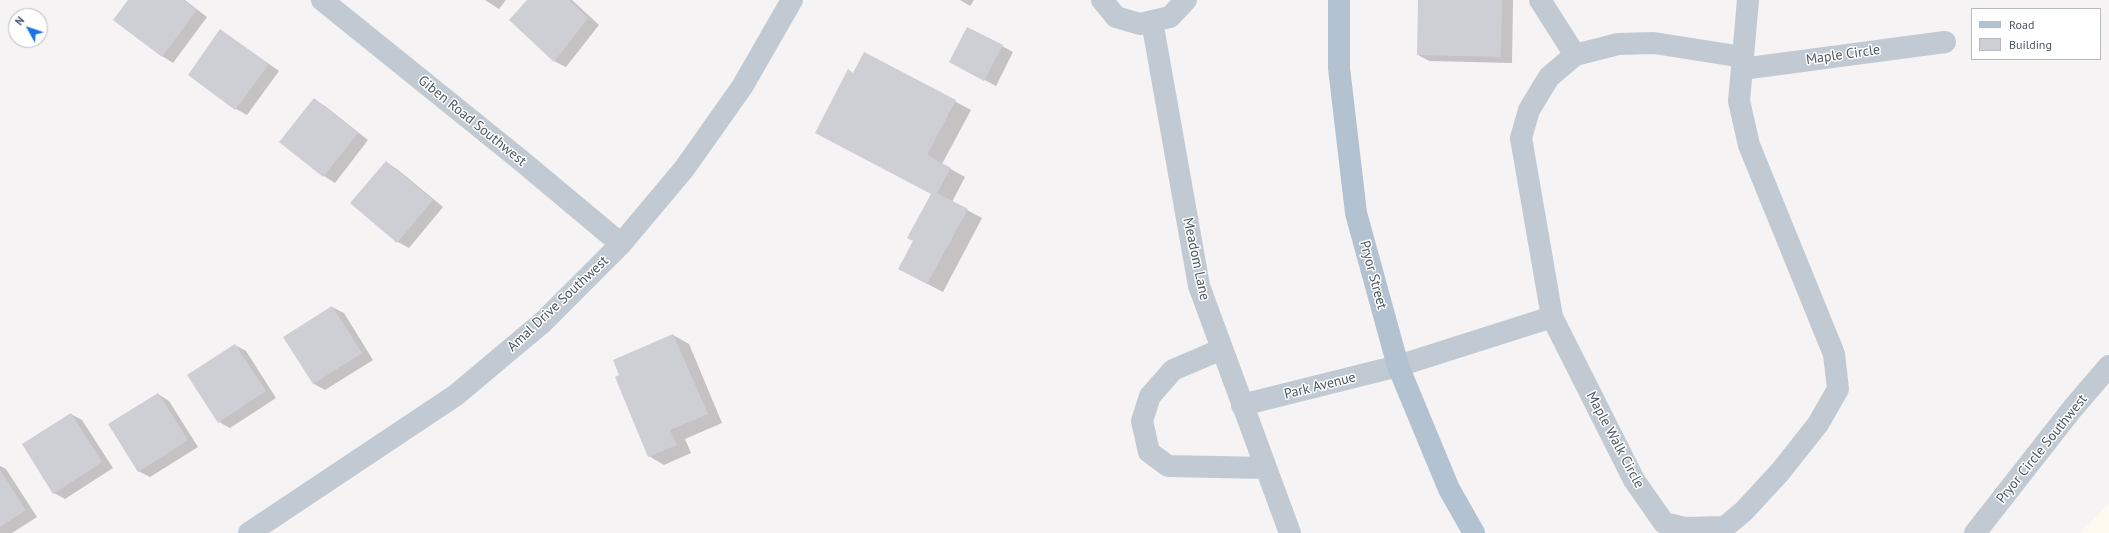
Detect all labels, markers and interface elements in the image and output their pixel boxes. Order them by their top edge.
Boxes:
north arrow [8,8,48,48]
legend [1971,8,2101,60]
text: N [12,14,27,28]
text: Road [2009,17,2034,32]
text: Building [2009,37,2052,52]
street label: Maple Circle [1805,41,1881,69]
street label: Giben Road Southwest [414,72,530,170]
street label: Meadom Lane [1179,216,1213,302]
street label: Pryor Street [1356,239,1390,311]
street label: Amal Drive Southwest [504,253,612,355]
street label: Park Avenue [1282,369,1358,403]
street label: Maple Walk Circle [1582,389,1648,491]
street label: Pryor Circle Southwest [1993,391,2091,507]

